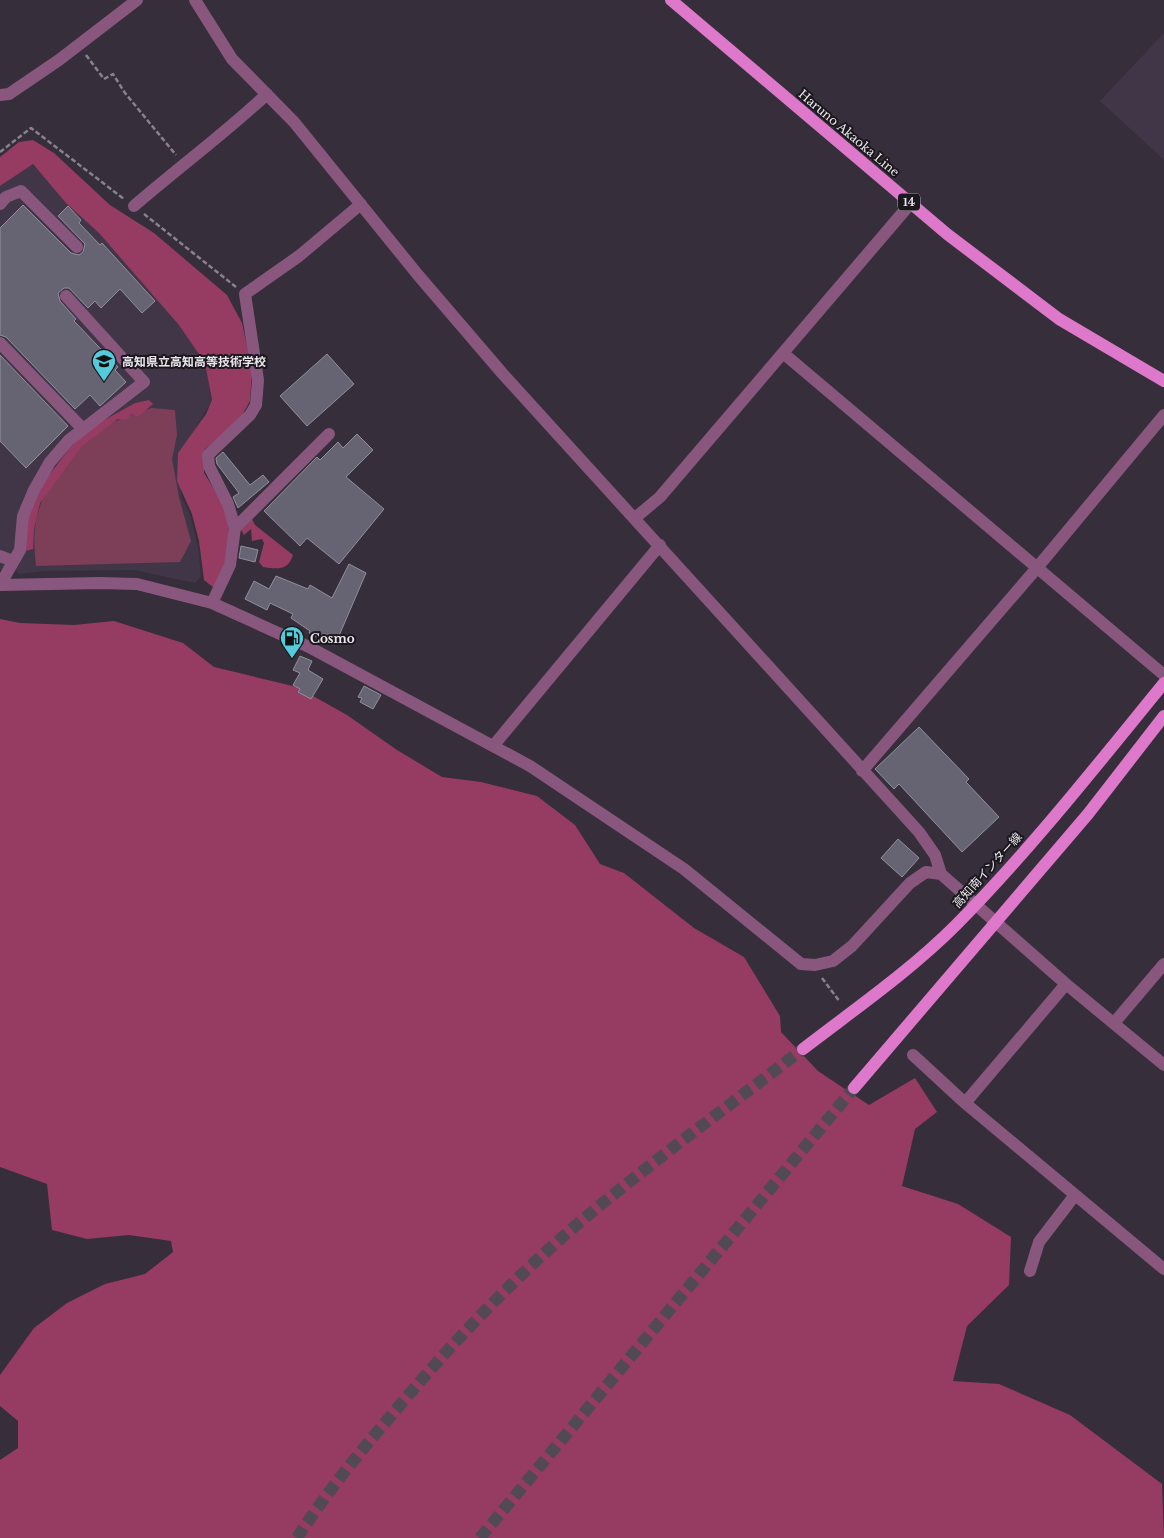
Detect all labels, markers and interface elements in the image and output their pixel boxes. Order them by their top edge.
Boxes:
street label: Haruno Akaoka Line [796,86,903,180]
road number: 14 [898,193,920,210]
school or university icon: 高知県立高知高等技術学校 [91,348,117,382]
place label: 高知県立高知高等技術学校 [122,354,266,369]
fuel station icon: Cosmo [279,625,305,659]
place label: Cosmo [310,631,355,646]
street label: 高知南インター線 [949,829,1025,911]

